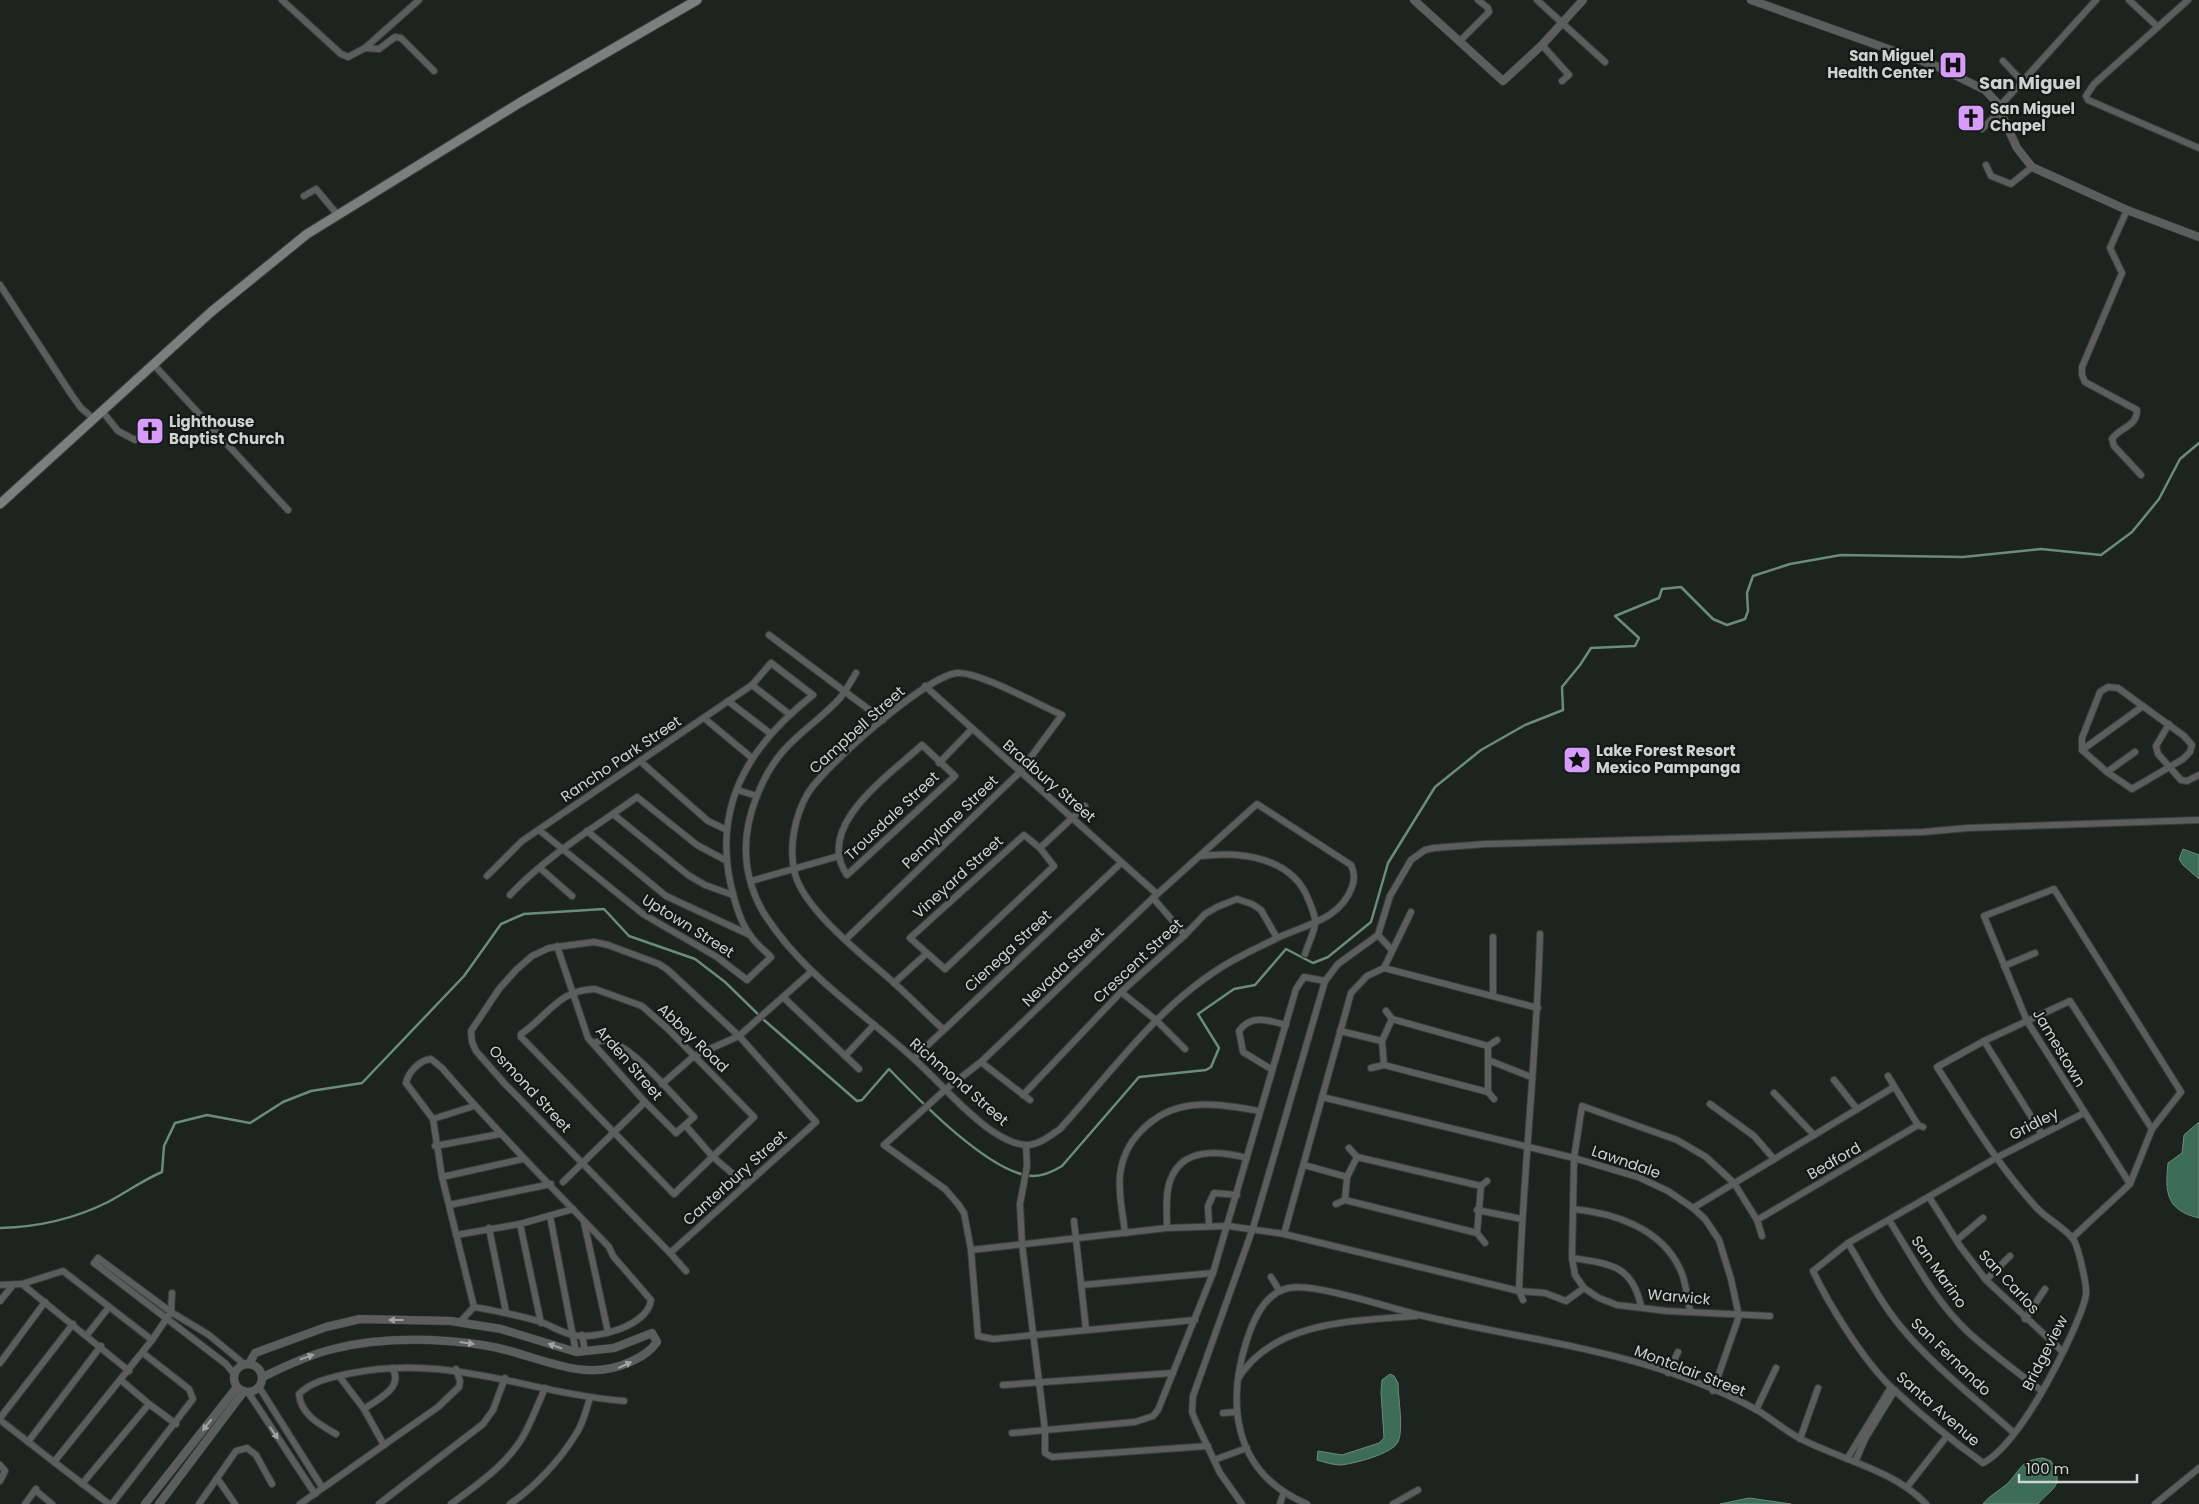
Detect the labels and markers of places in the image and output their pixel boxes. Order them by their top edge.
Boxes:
place label: San Miguel Health Center [1827,45,1935,83]
hospital icon: San Miguel Health Center [1938,50,1968,80]
place label: San Miguel Chapel [1990,98,2075,136]
church icon: San Miguel Chapel [1956,103,1986,133]
place label: Lighthouse Baptist Church [169,411,285,449]
church icon: Lighthouse Baptist Church [135,416,165,446]
place label: Lake Forest Resort Mexico Pampanga [1596,740,1740,778]
place icon: Lake Forest Resort Mexico Pampanga [1562,745,1592,775]

